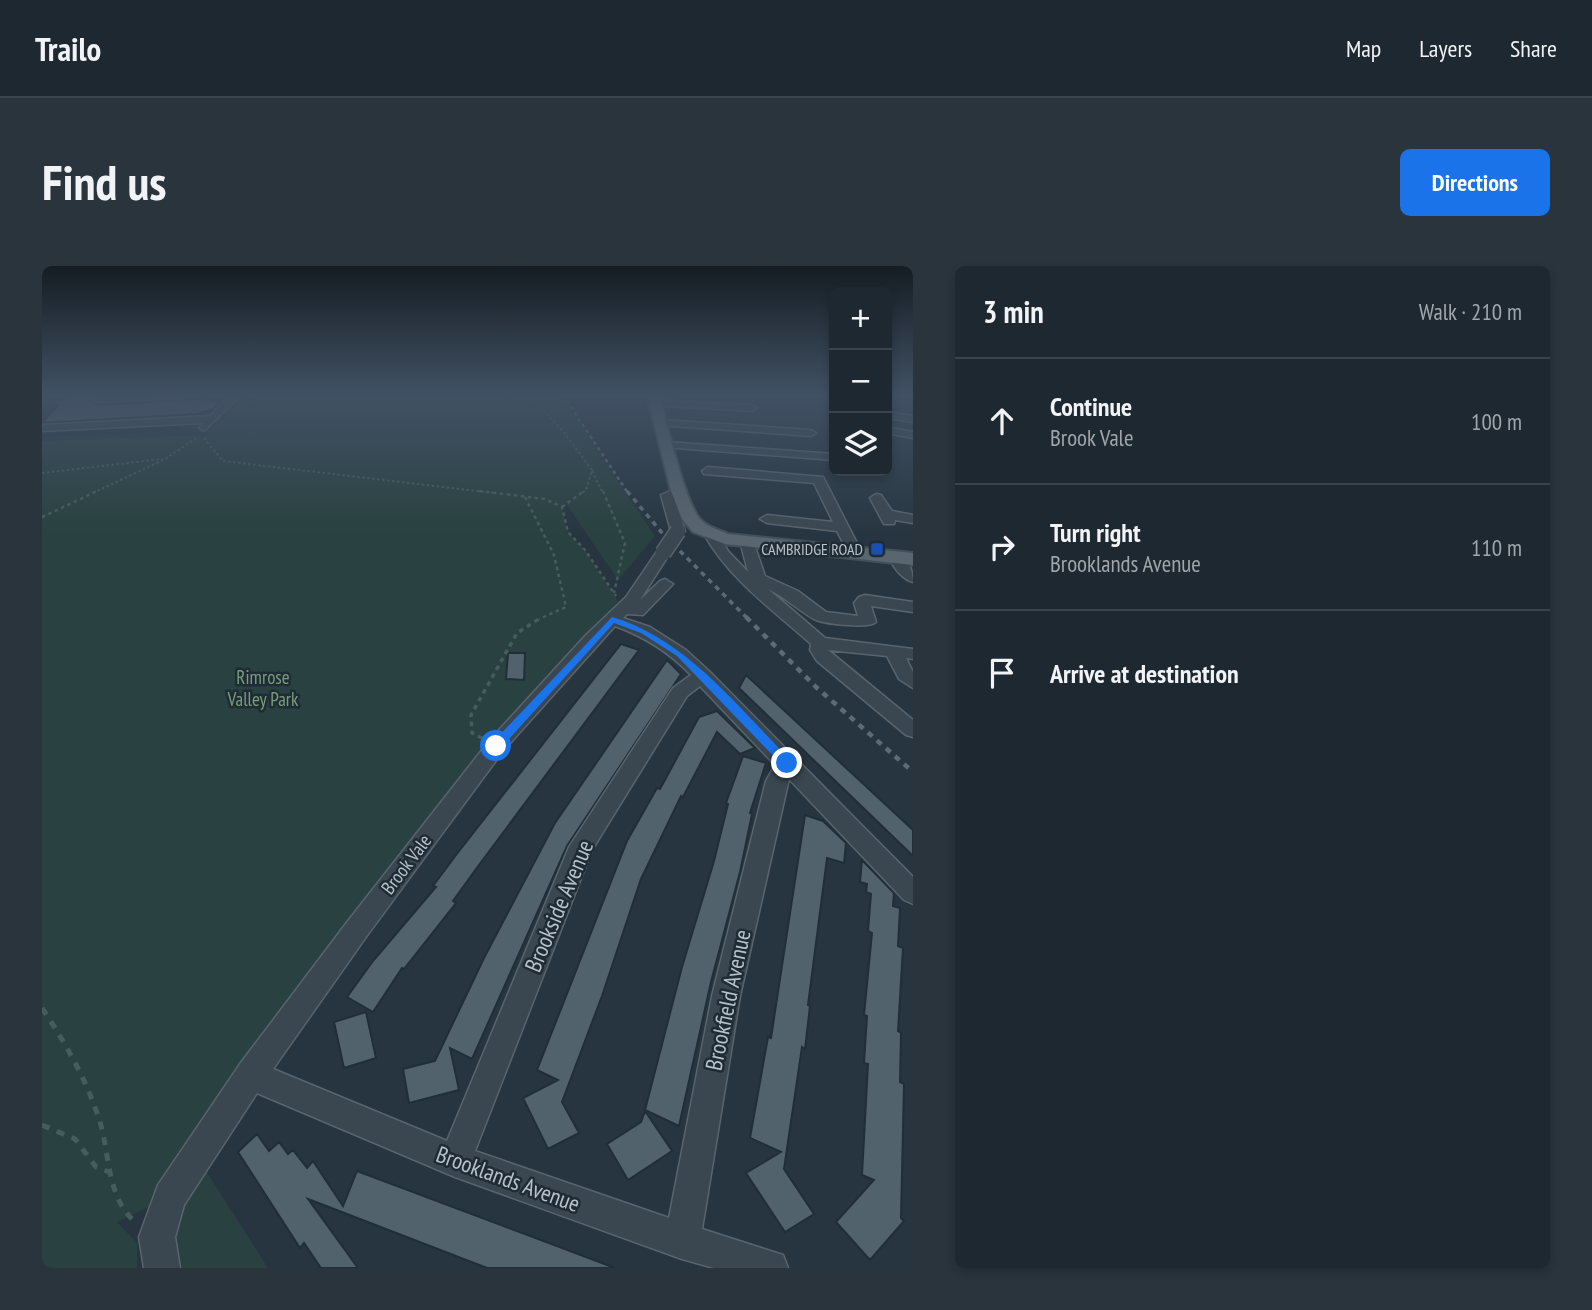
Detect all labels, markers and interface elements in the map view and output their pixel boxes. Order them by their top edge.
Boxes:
text: Trailo [35,27,101,70]
text: Map [1346,33,1381,64]
text: Layers [1419,33,1472,64]
text: Share [1510,33,1557,64]
button: Directions [1400,149,1550,216]
text: Find us [42,150,166,214]
map controls [829,287,892,476]
button: + [829,287,892,350]
text: 3 min [983,292,1044,331]
text: Walk · 210 m [1419,297,1522,326]
button: − [829,350,892,413]
text: Continue [1050,390,1132,423]
icon: ahead [983,402,1021,440]
text: 100 m [1471,407,1522,436]
button: layers [829,413,892,476]
text: Brook Vale [1050,423,1133,452]
text: Turn right [1050,516,1141,549]
icon: right [983,528,1021,566]
text: 110 m [1471,533,1522,562]
place label: CAMBRIDGE ROAD [761,539,863,559]
marker: CAMBRIDGE ROAD [869,541,885,557]
text: Brooklands Avenue [1050,549,1201,578]
icon: arrive [983,654,1021,692]
text: Arrive at destination [1050,657,1239,690]
park label: Rimrose Valley Park [227,665,299,711]
route start [480,730,511,761]
route end [771,747,802,778]
street label: Brook Vale [376,829,436,899]
street label: Brookside Avenue [518,835,599,976]
street label: Brookfield Avenue [698,927,757,1073]
street label: Brooklands Avenue [432,1139,584,1218]

